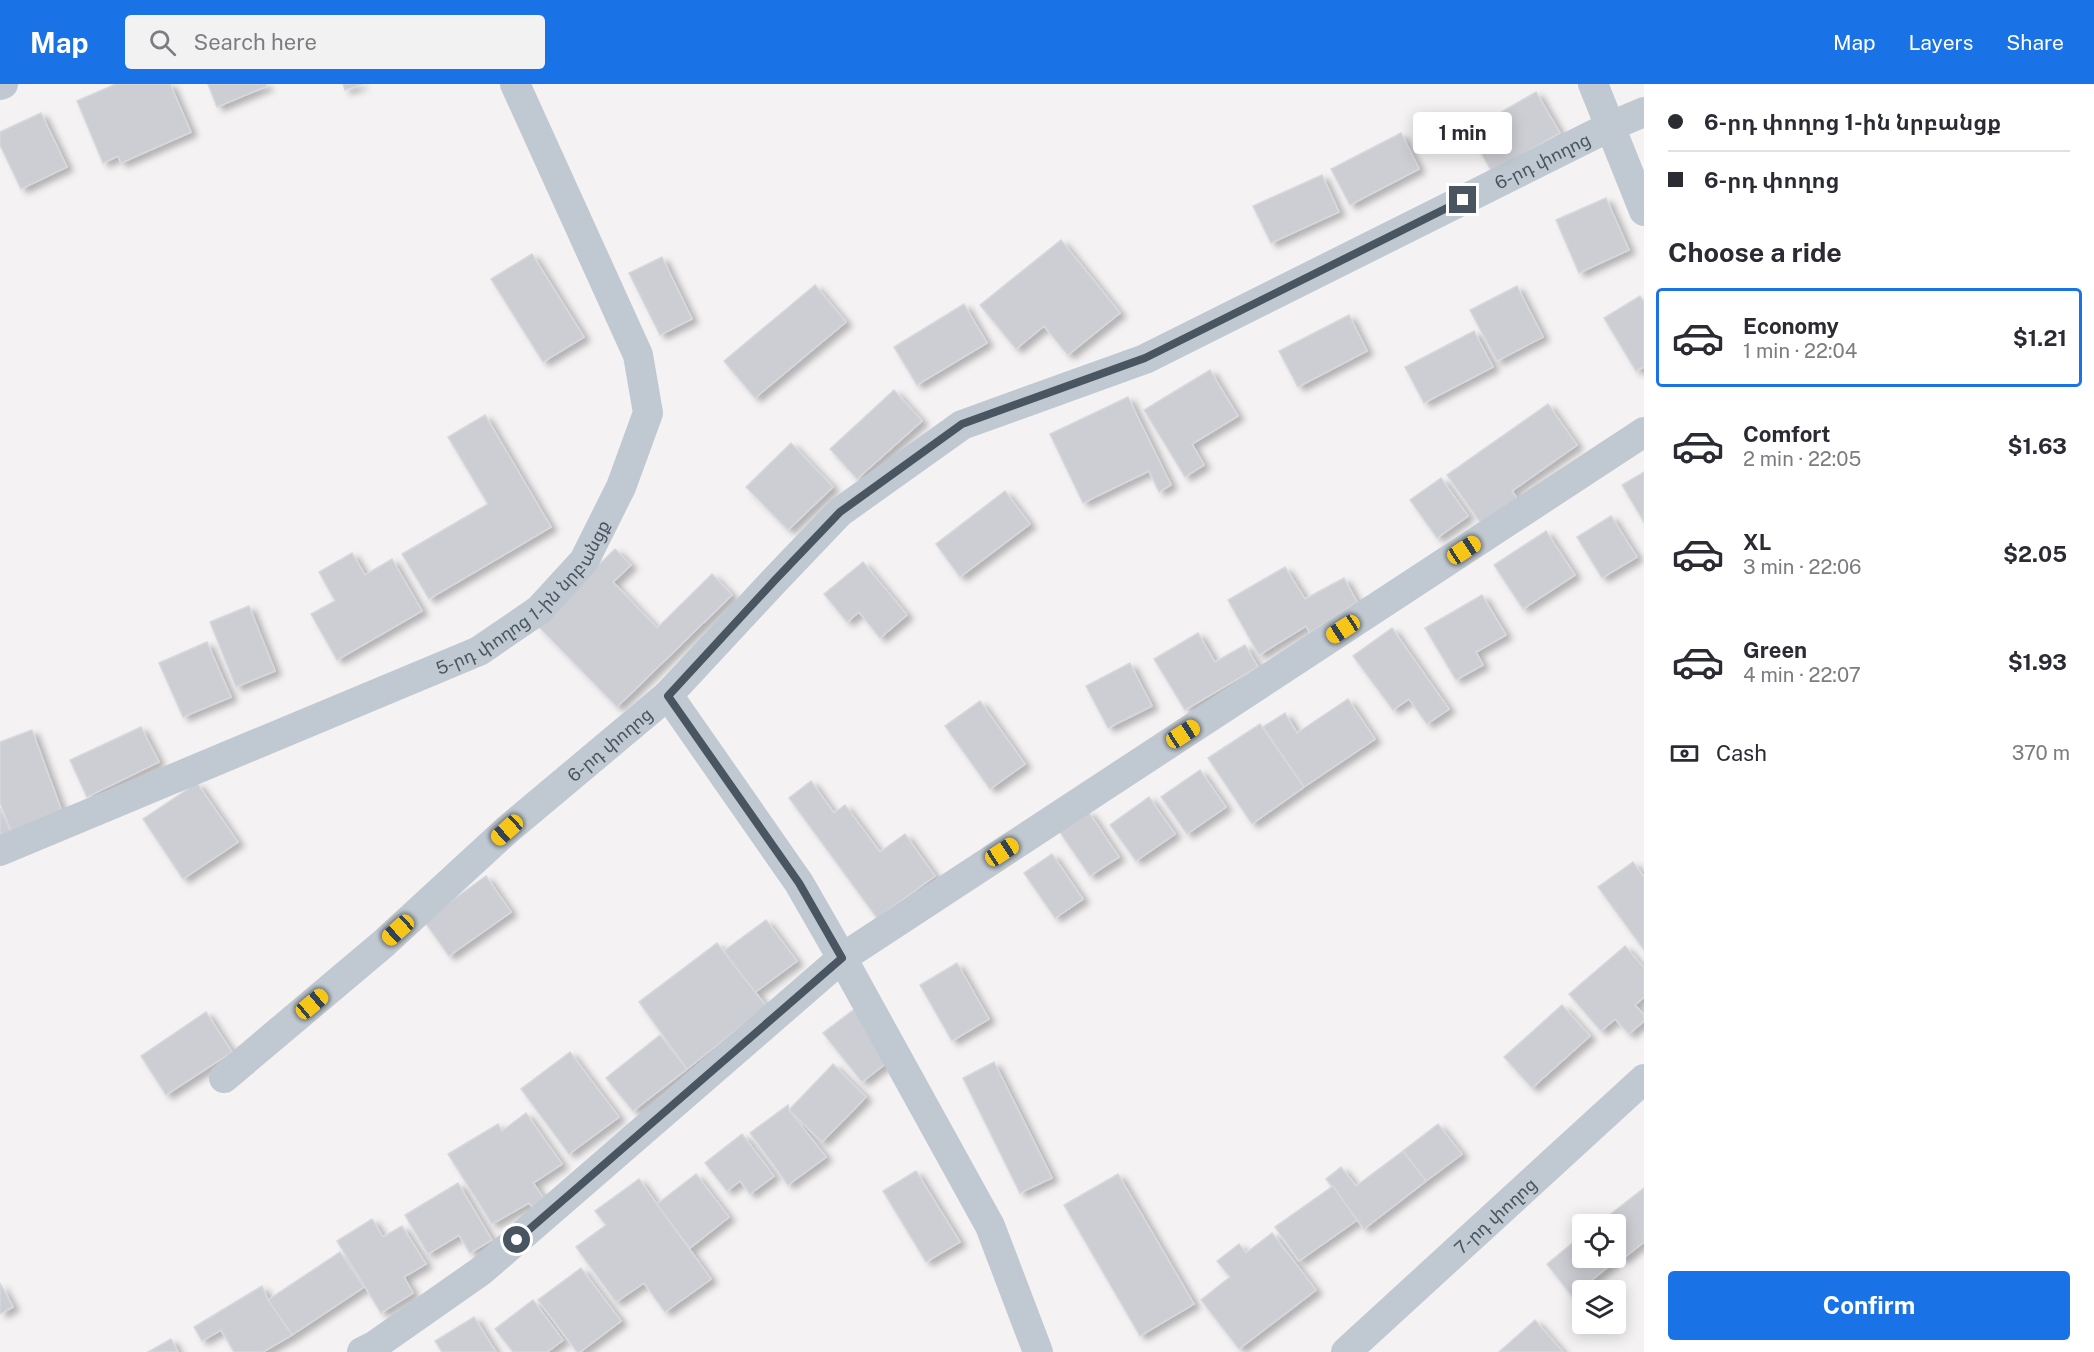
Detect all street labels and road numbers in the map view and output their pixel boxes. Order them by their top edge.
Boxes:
street label: 6-րդ փողոց [1491,128,1593,193]
street label: 5-րդ փողոց 1-ին նրբանցք [432,516,613,678]
street label: 6-րդ փողոց [563,703,656,786]
street label: 7-րդ փողոց [1450,1173,1540,1258]

